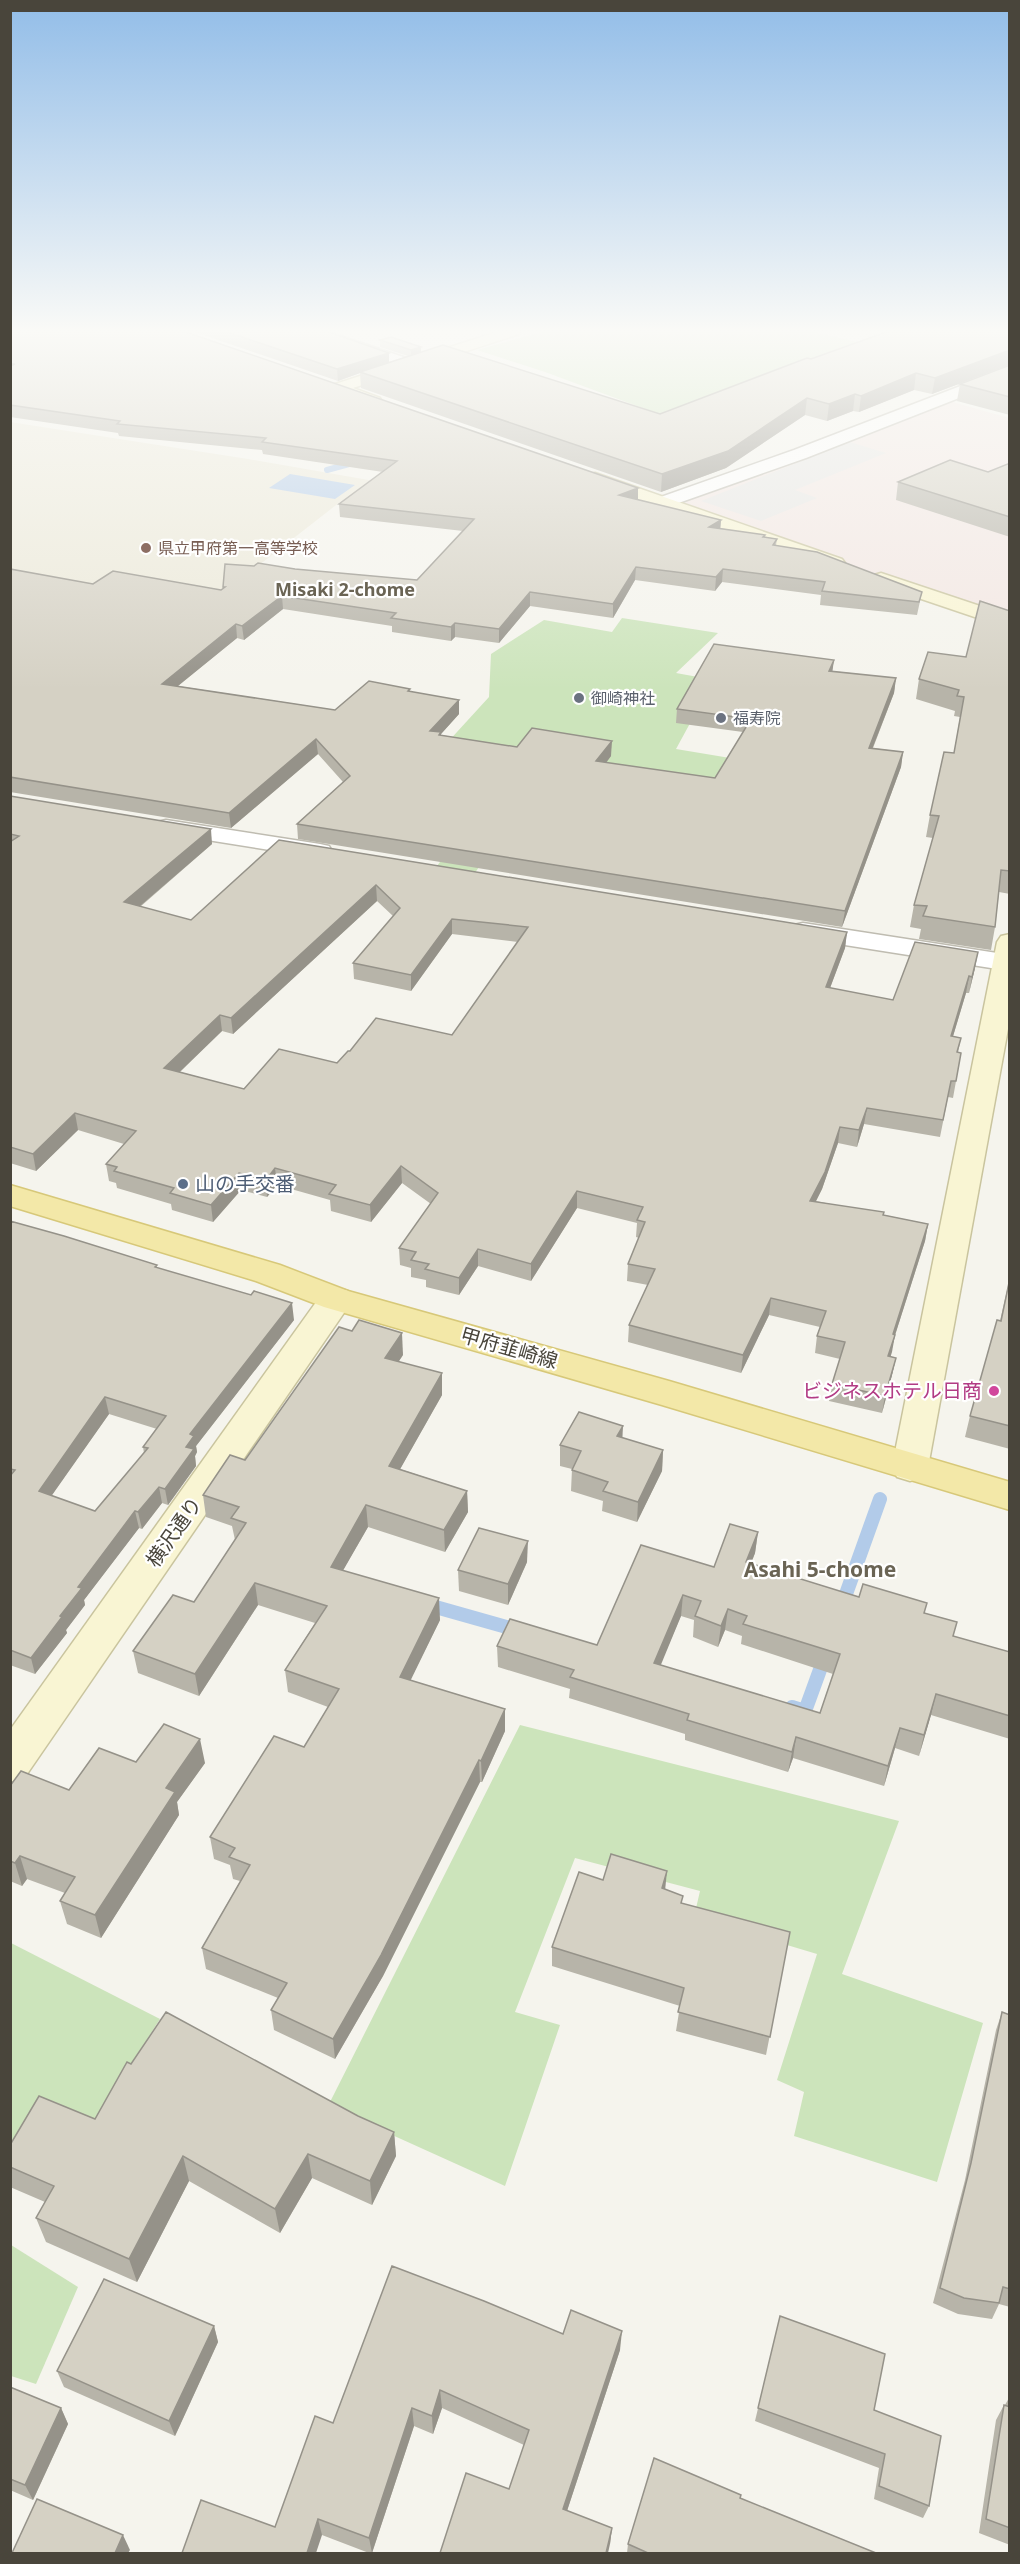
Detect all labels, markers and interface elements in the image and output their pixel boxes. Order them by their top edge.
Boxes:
place label: 県立甲府第一高等学校 [158,537,318,559]
marker: 県立甲府第一高等学校 [139,541,153,555]
district label: Misaki 2-chome [275,577,415,601]
place label: 御崎神社 [591,687,655,709]
marker: 御崎神社 [572,691,586,705]
place label: 福寿院 [733,707,781,729]
marker: 福寿院 [714,711,728,725]
place label: 山の手交番 [195,1170,295,1197]
marker: 山の手交番 [176,1177,190,1191]
street label: 甲府韮崎線 [457,1321,561,1374]
place label: ビジネスホテル日商 [802,1377,982,1404]
marker: ビジネスホテル日商 [987,1384,1001,1398]
street label: 横沢通り [140,1491,208,1572]
district label: Asahi 5-chome [744,1555,896,1583]

